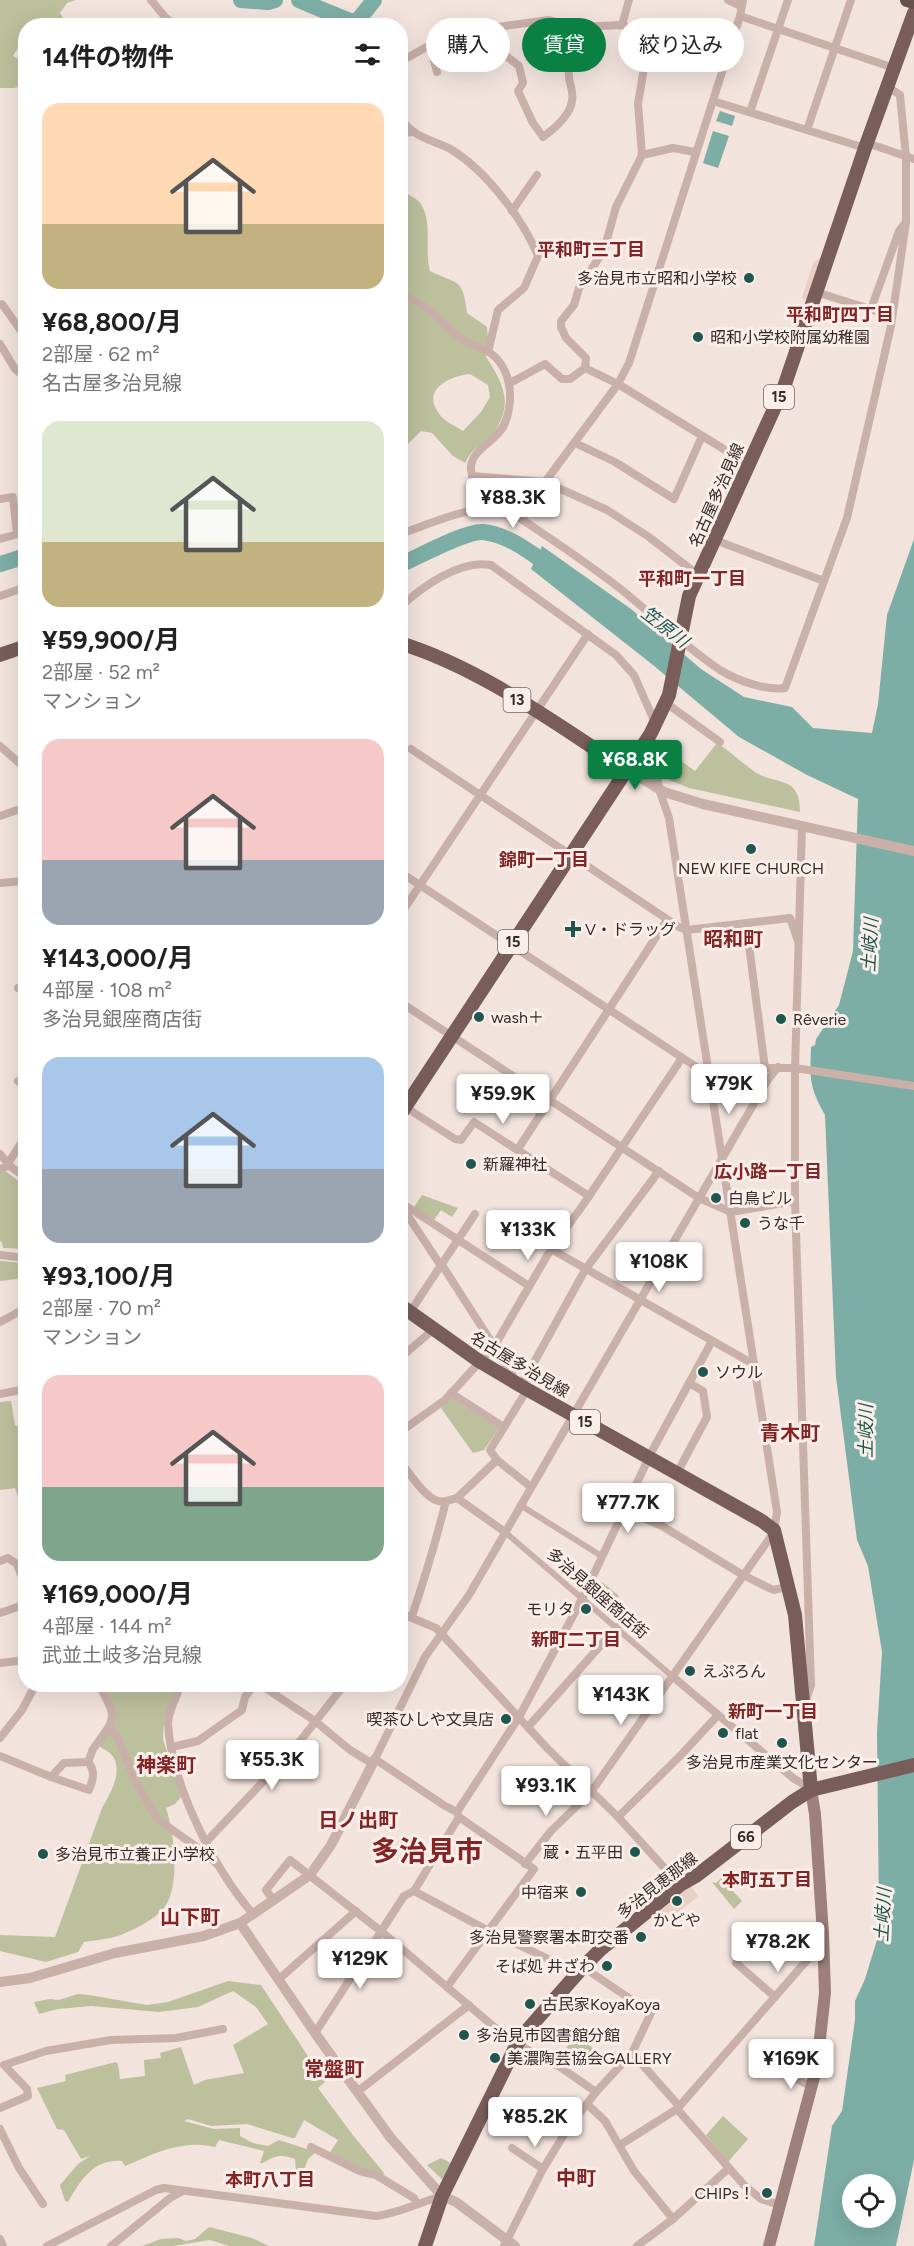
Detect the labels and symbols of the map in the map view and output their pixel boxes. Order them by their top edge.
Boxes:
district label: 平和町三丁目 [537,239,645,261]
place label: 多治見市立昭和小学校 [577,269,737,288]
marker: 多治見市立昭和小学校 [742,271,756,285]
district label: 平和町四丁目 [786,304,894,326]
place label: 昭和小学校附属幼稚園 [710,328,870,347]
marker: 昭和小学校附属幼稚園 [691,330,705,344]
road number: 15 [764,385,794,409]
street label: 名古屋多治見線 [685,440,748,550]
pin: ¥88.3K [464,478,562,529]
district label: 平和町一丁目 [638,568,746,590]
water label: 笠原川 [637,602,695,654]
road number: 13 [504,688,530,712]
pin: ¥68.8K [586,740,684,791]
marker: NEW KIFE CHURCH [744,842,758,856]
district label: 錦町一丁目 [499,849,589,871]
place label: NEW KIFE CHURCH [678,859,824,878]
water label: 土岐川 [858,915,883,973]
place label: V・ドラッグ [585,920,676,939]
marker: V・ドラッグ [566,922,580,936]
district label: 昭和町 [703,927,763,951]
road number: 15 [498,930,528,954]
place label: wash＋ [491,1008,544,1027]
marker: wash＋ [472,1010,486,1024]
place label: Rêverie [793,1010,847,1029]
marker: Rêverie [774,1012,788,1026]
pin: ¥79K [693,1064,765,1115]
pin: ¥59.9K [454,1074,552,1125]
place label: 新羅神社 [483,1155,547,1174]
marker: 新羅神社 [464,1157,478,1171]
district label: 広小路一丁目 [714,1161,822,1183]
place label: 白鳥ビル [728,1189,792,1208]
marker: 白鳥ビル [709,1191,723,1205]
pin: ¥133K [486,1210,570,1261]
place label: うな千 [757,1214,805,1233]
marker: うな千 [738,1216,752,1230]
pin: ¥108K [617,1242,701,1293]
street label: 名古屋多治見線 [467,1327,573,1401]
place label: ソウル [715,1363,763,1382]
marker: ソウル [696,1365,710,1379]
water label: 土岐川 [855,1402,877,1458]
road number: 15 [570,1410,600,1434]
district label: 青木町 [760,1421,820,1445]
pin: ¥77.7K [579,1483,677,1534]
street label: 多治見銀座商店街 [543,1544,652,1643]
place label: モリタ [526,1600,574,1619]
marker: モリタ [579,1602,593,1616]
district label: 新町二丁目 [531,1629,621,1651]
place label: えぷろん [702,1662,766,1681]
marker: えぷろん [683,1664,697,1678]
pin: ¥143K [579,1675,663,1726]
district label: 新町一丁目 [728,1701,818,1723]
place label: 喫茶ひしや文具店 [366,1710,494,1729]
marker: 喫茶ひしや文具店 [499,1712,513,1726]
place label: flat [735,1724,759,1743]
marker: flat [716,1726,730,1740]
marker: 多治見市産業文化センター [775,1736,789,1750]
pin: ¥55.3K [223,1740,321,1791]
district label: 神楽町 [136,1753,196,1777]
place label: 多治見市産業文化センター [686,1753,878,1772]
pin: ¥93.1K [497,1766,595,1817]
district label: 日ノ出町 [318,1808,398,1832]
road number: 66 [731,1825,761,1849]
district label: 多治見市 [371,1834,483,1868]
place label: 蔵・五平田 [543,1843,623,1862]
place label: 多治見市立養正小学校 [55,1845,215,1864]
marker: 蔵・五平田 [628,1845,642,1859]
marker: 多治見市立養正小学校 [36,1847,50,1861]
street label: 多治見恵那線 [614,1848,701,1922]
district label: 本町五丁目 [722,1869,812,1891]
place label: 中宿来 [521,1883,569,1902]
marker: 中宿来 [574,1885,588,1899]
water label: 土岐川 [871,1885,896,1943]
marker: かどや [670,1894,684,1908]
district label: 山下町 [160,1905,220,1929]
place label: かどや [653,1911,701,1930]
pin: ¥78.2K [729,1922,827,1973]
place label: 多治見警察署本町交番 [469,1928,629,1947]
marker: 多治見警察署本町交番 [634,1930,648,1944]
pin: ¥129K [318,1939,402,1990]
place label: そば処 井ざわ [495,1957,595,1976]
marker: そば処 井ざわ [600,1959,614,1973]
place label: 古民家KoyaKoya [542,1995,660,2014]
marker: 古民家KoyaKoya [523,1997,537,2011]
place label: 多治見市図書館分館 [476,2026,620,2045]
marker: 多治見市図書館分館 [457,2028,471,2042]
pin: ¥169K [749,2039,833,2090]
place label: 美濃陶芸協会GALLERY [507,2049,672,2068]
marker: 美濃陶芸協会GALLERY [488,2051,502,2065]
district label: 常盤町 [304,2057,364,2081]
pin: ¥85.2K [486,2097,584,2148]
district label: 中町 [556,2166,596,2190]
district label: 本町八丁目 [225,2169,315,2191]
place label: CHIPs！ [694,2184,755,2203]
marker: CHIPs！ [760,2186,774,2200]

